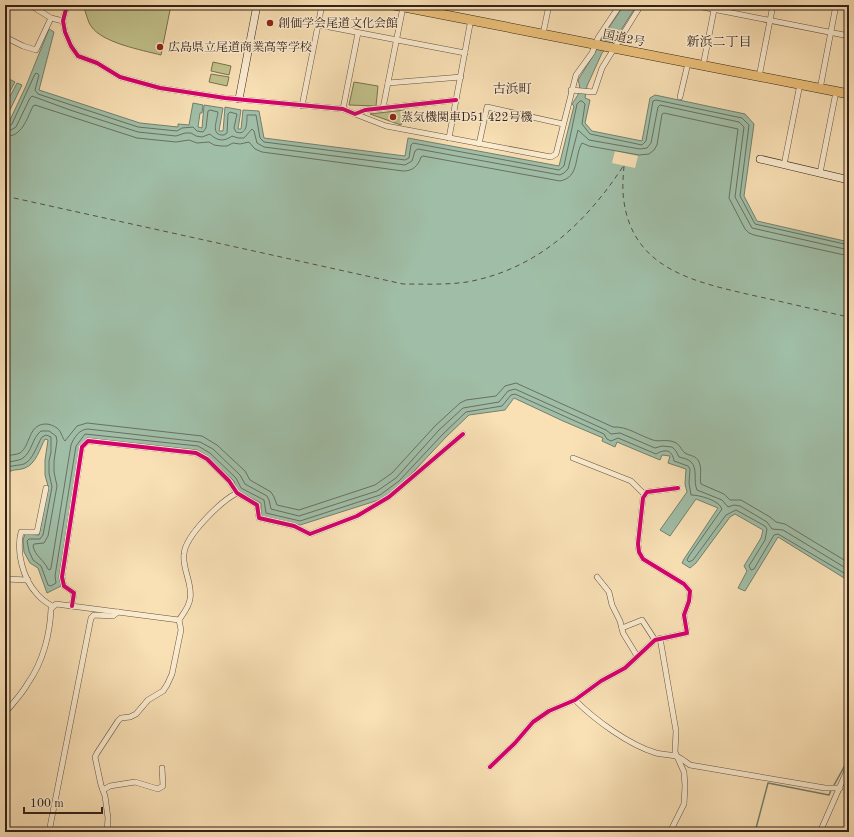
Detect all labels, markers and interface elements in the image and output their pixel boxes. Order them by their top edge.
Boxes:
place label: 創価学会尾道文化会館 [278,16,398,30]
marker: 創価学会尾道文化会館 [265,18,275,28]
street label: 国道2号 [602,27,646,49]
district label: 新浜二丁目 [686,35,752,49]
place label: 広島県立尾道商業高等学校 [168,40,312,54]
marker: 広島県立尾道商業高等学校 [155,42,165,52]
district label: 古浜町 [492,82,532,96]
place label: 蒸気機関車D51 422号機 [401,110,533,124]
marker: 蒸気機関車D51 422号機 [388,112,398,122]
scale bar [24,789,102,815]
text: 100 m [30,798,64,810]

